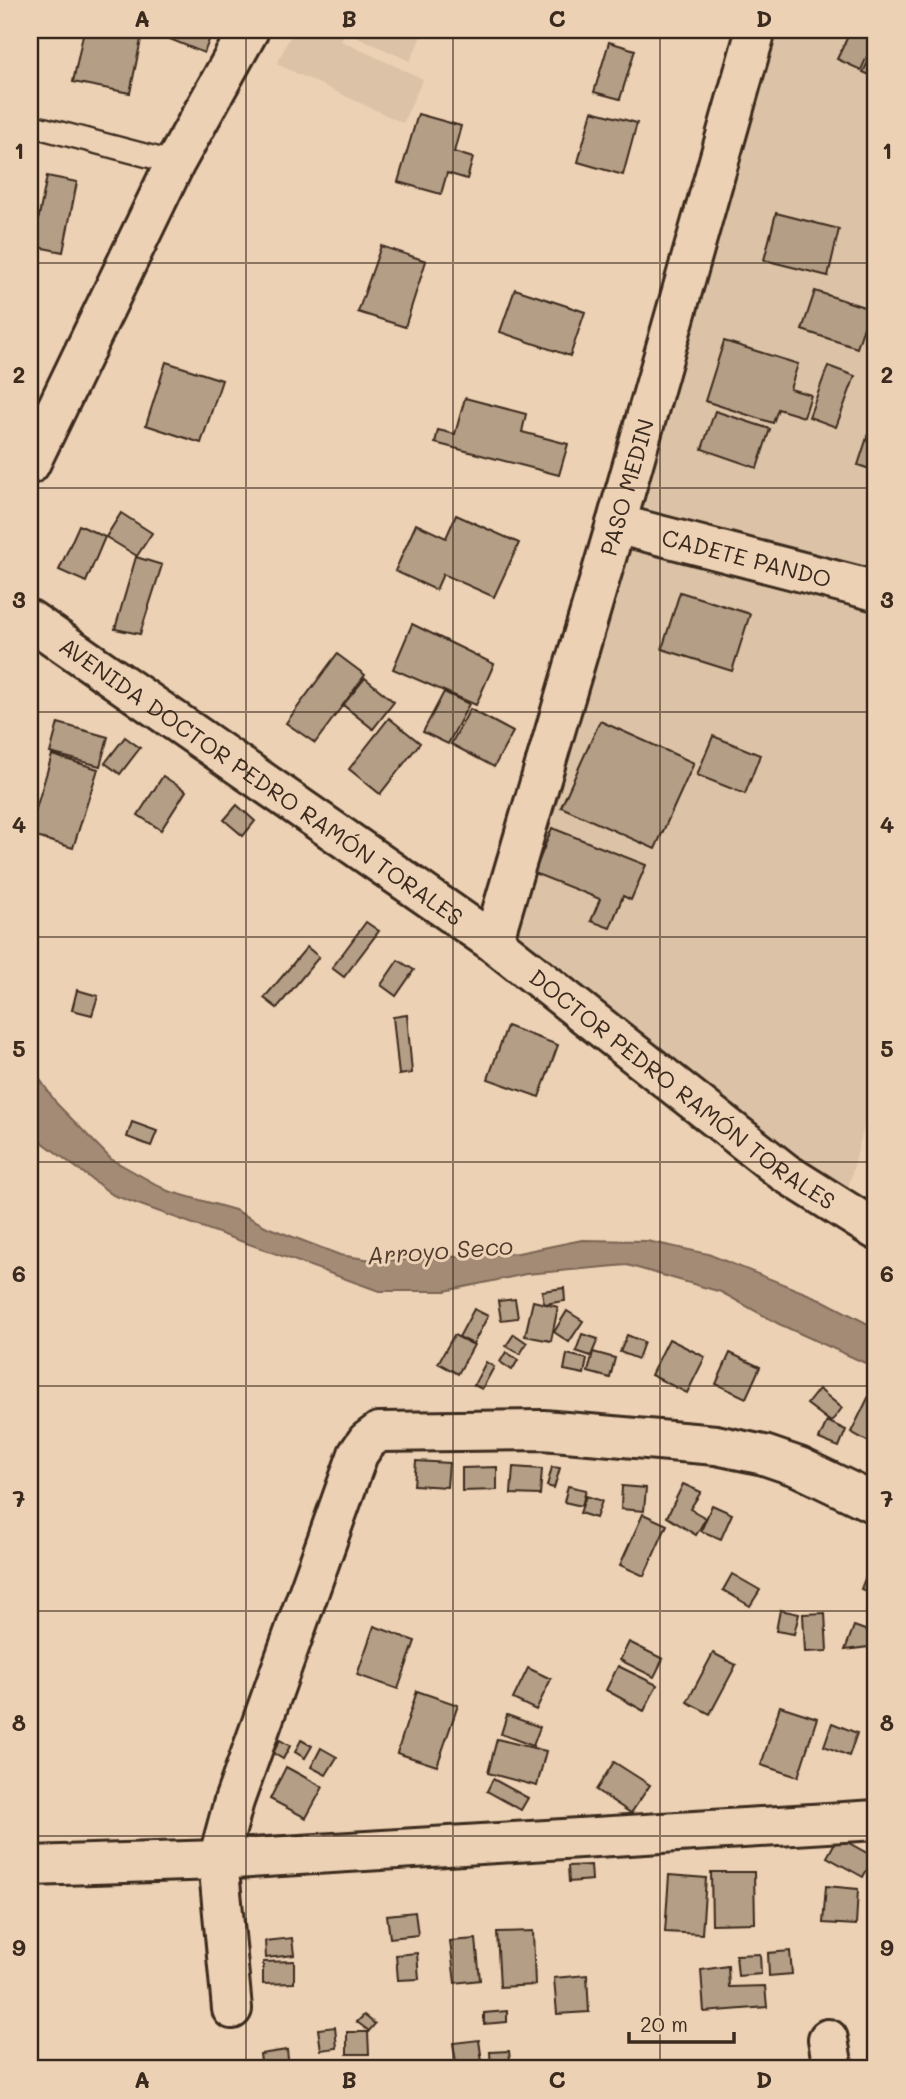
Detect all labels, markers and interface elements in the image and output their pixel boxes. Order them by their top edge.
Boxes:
text: A [134,3,150,33]
text: B [341,3,357,33]
text: C [548,3,566,33]
text: D [756,3,772,33]
text: 1 [14,135,24,165]
text: 1 [882,135,892,165]
text: 2 [13,359,25,389]
text: 2 [881,359,893,389]
street label: PASO MEDIN [593,415,660,559]
street label: CADETE PANDO [659,521,835,594]
text: 3 [12,584,26,614]
text: 3 [880,584,894,614]
street label: AVENIDA DOCTOR PEDRO RAMÓN TORALES [54,630,469,932]
text: 4 [12,809,26,839]
text: 4 [880,809,894,839]
street label: DOCTOR PEDRO RAMÓN TORALES [523,962,841,1216]
text: 5 [12,1033,26,1063]
text: 5 [880,1033,894,1063]
water label: Arroyo Seco [366,1229,514,1271]
text: 6 [12,1258,26,1288]
text: 6 [880,1258,894,1288]
text: 7 [13,1483,26,1513]
text: 7 [881,1483,894,1513]
text: 8 [12,1707,26,1737]
text: 8 [880,1707,894,1737]
text: 9 [12,1932,26,1962]
text: 9 [880,1932,894,1962]
scale bar [629,2001,734,2045]
text: 20 m [640,2010,688,2037]
text: A [134,2064,150,2094]
text: B [341,2064,357,2094]
text: C [548,2064,566,2094]
text: D [756,2064,772,2094]

